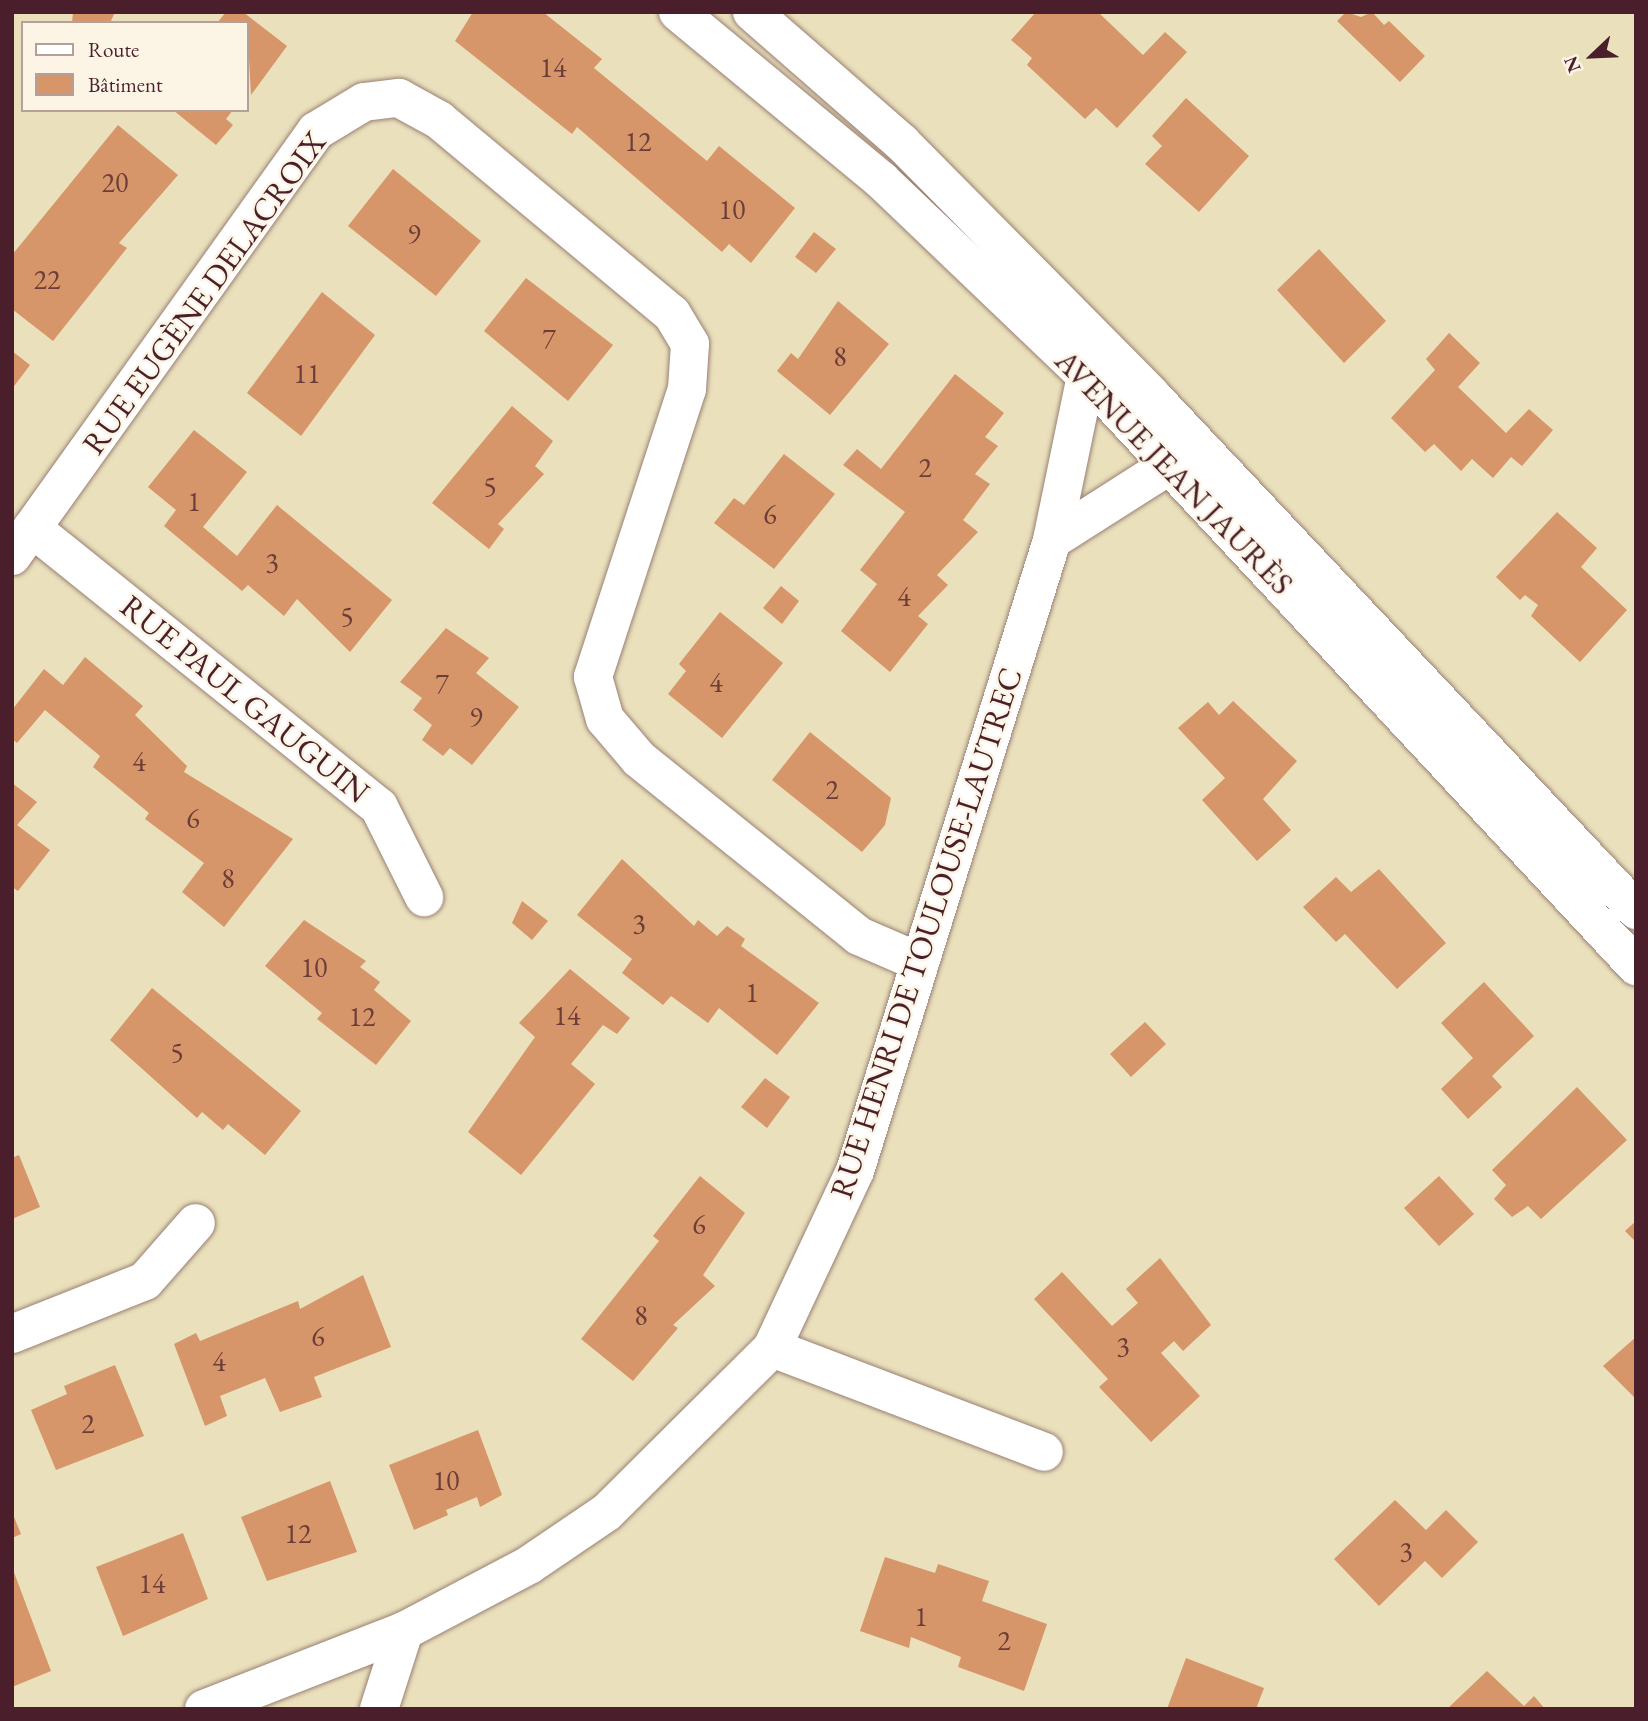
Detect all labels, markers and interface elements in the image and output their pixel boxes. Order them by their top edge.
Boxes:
legend [21,21,248,112]
north arrow [1557,21,1627,91]
text: Route [88,36,139,63]
house number: 14 [540,50,566,84]
text: N [1558,52,1587,76]
text: Bâtiment [88,71,163,98]
street label: RUE EUGÈNE DELACROIX [74,124,334,462]
house number: 12 [625,124,651,158]
house number: 20 [102,165,128,199]
house number: 10 [719,192,745,226]
house number: 9 [407,216,421,250]
house number: 22 [34,262,60,296]
house number: 7 [542,321,556,355]
house number: 8 [833,339,847,373]
street label: AVENUE JEAN JAURÈS [1047,341,1301,603]
house number: 11 [294,356,320,390]
house number: 2 [918,450,932,484]
house number: 5 [483,469,497,503]
house number: 1 [187,484,201,518]
house number: 6 [763,497,777,531]
house number: 3 [265,545,279,579]
house number: 4 [897,579,911,613]
street label: RUE PAUL GAUGUIN [113,587,377,811]
house number: 5 [340,599,354,633]
street label: RUE HENRI DE TOULOUSE-LAUTREC [822,663,1030,1203]
house number: 4 [709,665,723,699]
house number: 7 [435,666,449,700]
house number: 9 [469,699,483,733]
house number: 4 [132,744,146,778]
house number: 2 [825,772,839,806]
house number: 6 [186,801,200,835]
house number: 8 [221,861,235,895]
house number: 3 [632,906,646,940]
house number: 10 [301,950,327,984]
house number: 1 [745,975,759,1009]
house number: 14 [554,998,580,1032]
house number: 12 [349,999,375,1033]
house number: 5 [170,1035,184,1069]
house number: 6 [692,1207,706,1241]
house number: 8 [634,1298,648,1332]
house number: 6 [311,1319,325,1353]
house number: 3 [1116,1329,1130,1363]
house number: 4 [212,1344,226,1378]
house number: 2 [81,1406,95,1440]
house number: 10 [433,1463,459,1497]
house number: 12 [285,1516,311,1550]
house number: 3 [1399,1534,1413,1568]
house number: 14 [139,1566,165,1600]
house number: 1 [914,1599,928,1633]
house number: 2 [997,1623,1011,1657]

